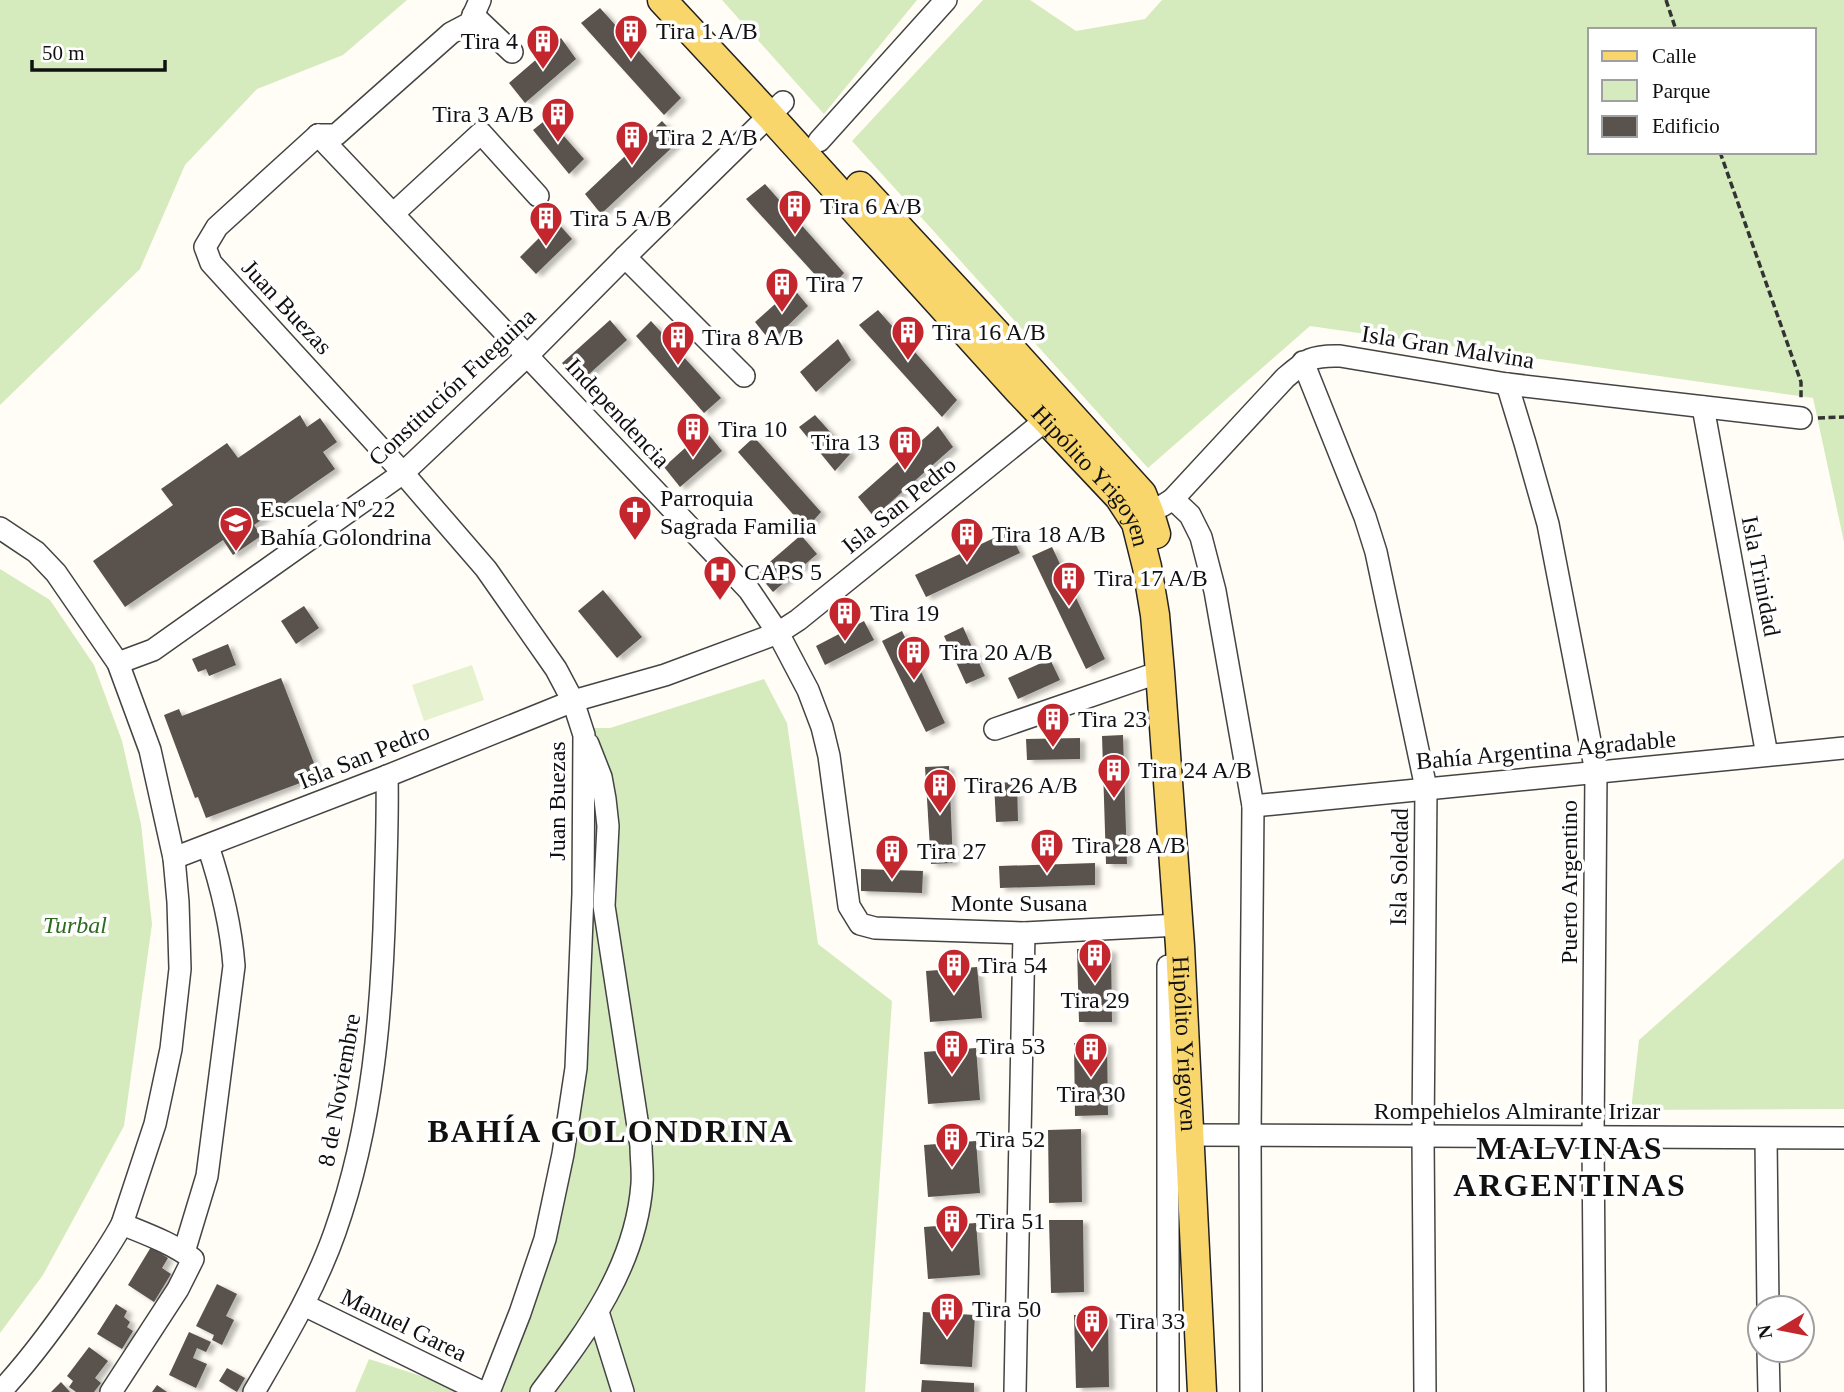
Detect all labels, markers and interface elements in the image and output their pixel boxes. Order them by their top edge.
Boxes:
building icon: Tira 1 A/B [612,12,650,61]
place label: Tira 1 A/B [656,18,758,44]
building icon: Tira 4 [524,22,562,71]
scale bar [32,28,164,72]
place label: Tira 4 [461,28,518,54]
legend [1588,28,1816,154]
text: 50 m [42,41,85,65]
text: Calle [1652,44,1696,68]
text: Parque [1652,79,1710,103]
building icon: Tira 3 A/B [539,95,577,144]
place label: Tira 3 A/B [432,101,534,127]
text: Edificio [1652,114,1720,138]
building icon: Tira 2 A/B [613,118,651,167]
place label: Tira 2 A/B [656,124,758,150]
building icon: Tira 6 A/B [776,187,814,236]
place label: Tira 6 A/B [820,193,922,219]
building icon: Tira 5 A/B [527,199,565,248]
place label: Tira 5 A/B [570,205,672,231]
street label: Juan Buezas [237,255,337,359]
building icon: Tira 7 [763,265,801,314]
place label: Tira 7 [806,271,863,297]
street label: Constitución Fueguina [363,303,541,471]
building icon: Tira 16 A/B [889,313,927,362]
building icon: Tira 8 A/B [659,318,697,367]
place label: Tira 16 A/B [932,319,1046,345]
street label: Isla Gran Malvina [1360,321,1537,374]
place label: Tira 8 A/B [702,324,804,350]
street label: Independencia [561,353,675,473]
street label: Hipólito Yrigoyen [1026,400,1154,549]
building icon: Tira 10 [674,410,712,459]
place label: Tira 10 [718,416,787,442]
building icon: Tira 13 [886,423,924,472]
place label: Tira 13 [811,429,880,455]
street label: Isla San Pedro [837,451,961,559]
place label: Parroquia Sagrada Familia [660,485,817,539]
church icon: Parroquia Sagrada Familia [616,493,654,542]
place label: Escuela Nº 22 Bahía Golondrina [260,496,432,550]
school or university icon: Escuela Nº 22 Bahía Golondrina [217,504,255,553]
street label: Isla Trinidad [1737,514,1785,638]
building icon: Tira 18 A/B [948,515,986,564]
place label: Tira 18 A/B [992,521,1106,547]
hospital icon: CAPS 5 [701,553,739,602]
place label: CAPS 5 [744,559,822,585]
building icon: Tira 17 A/B [1050,559,1088,608]
place label: Tira 17 A/B [1094,565,1208,591]
building icon: Tira 19 [826,594,864,643]
place label: Tira 19 [870,600,939,626]
building icon: Tira 20 A/B [895,633,933,682]
place label: Tira 20 A/B [939,639,1053,665]
building icon: Tira 23 [1034,700,1072,749]
place label: Tira 23 [1078,706,1147,732]
street label: Isla San Pedro [295,718,433,794]
street label: Bahía Argentina Agradable [1415,726,1677,774]
street label: Juan Buezas [544,741,570,861]
building icon: Tira 24 A/B [1095,751,1133,800]
place label: Tira 24 A/B [1138,757,1252,783]
building icon: Tira 26 A/B [921,766,959,815]
place label: Tira 26 A/B [964,772,1078,798]
street label: Puerto Argentino [1556,800,1582,964]
street label: Isla Soledad [1385,808,1413,926]
building icon: Tira 28 A/B [1028,826,1066,875]
building icon: Tira 27 [873,832,911,881]
place label: Tira 28 A/B [1072,832,1186,858]
place label: Tira 27 [917,838,986,864]
street label: Monte Susana [951,890,1088,916]
park label: Turbal [43,912,107,938]
building icon: Tira 29 [1076,936,1114,985]
building icon: Tira 54 [935,946,973,995]
place label: Tira 54 [978,952,1047,978]
street label: Hipólito Yrigoyen [1168,955,1202,1132]
place label: Tira 29 [1060,987,1130,1013]
street label: 8 de Noviembre [313,1012,365,1168]
building icon: Tira 53 [933,1027,971,1076]
building icon: Tira 30 [1072,1030,1110,1079]
place label: Tira 53 [976,1033,1045,1059]
place label: Tira 30 [1056,1081,1126,1107]
street label: Rompehielos Almirante Irizar [1374,1098,1660,1124]
district label: BAHÍA GOLONDRINA [427,1113,795,1149]
building icon: Tira 52 [933,1120,971,1169]
place label: Tira 52 [976,1126,1045,1152]
district label: MALVINAS ARGENTINAS [1453,1130,1687,1203]
building icon: Tira 51 [933,1202,971,1251]
place label: Tira 51 [976,1208,1045,1234]
street label: Manuel Garea [337,1283,471,1367]
building icon: Tira 50 [928,1290,966,1339]
north arrow [1746,1294,1816,1364]
place label: Tira 50 [972,1296,1041,1322]
building icon: Tira 33 [1073,1302,1111,1351]
place label: Tira 33 [1116,1308,1185,1334]
text: N [1753,1323,1776,1340]

